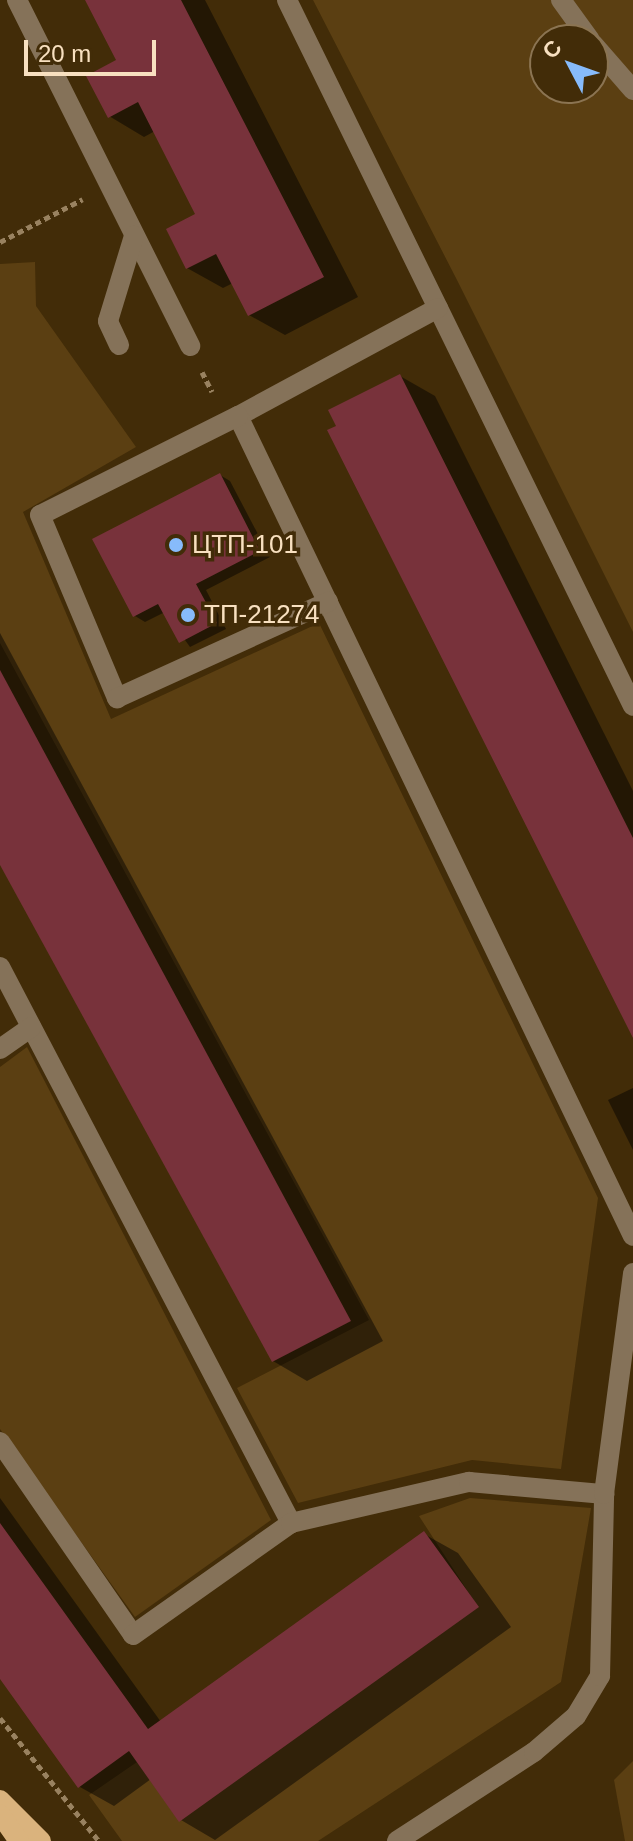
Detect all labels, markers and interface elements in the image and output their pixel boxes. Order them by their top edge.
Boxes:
scale bar [28,24,160,74]
north arrow [529,24,609,104]
text: С [537,35,567,63]
text: 20 m [38,40,91,67]
place label: ЦТП-101 [192,529,298,561]
marker: ЦТП-101 [167,536,185,554]
place label: ТП-21274 [204,599,320,631]
marker: ТП-21274 [179,606,197,624]

